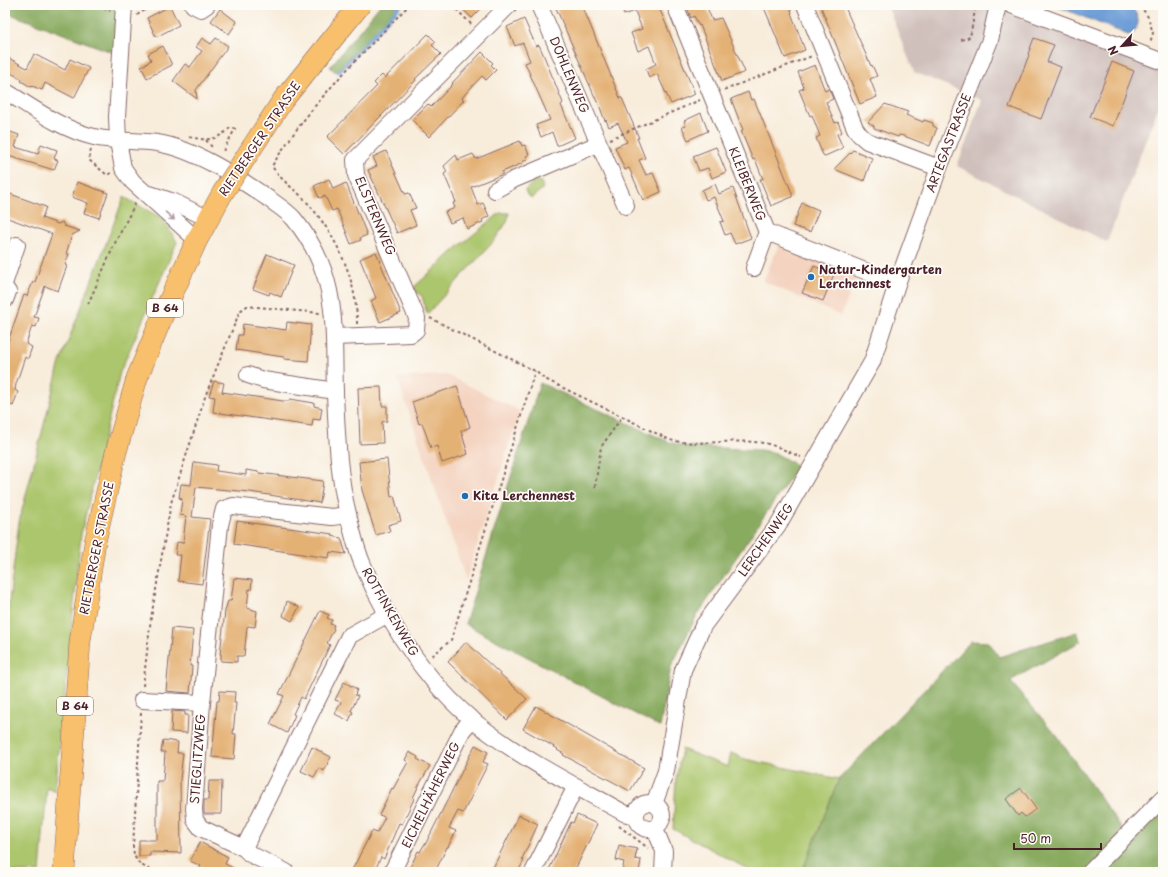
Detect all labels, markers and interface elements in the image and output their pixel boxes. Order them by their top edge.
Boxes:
north arrow [1102,26,1142,66]
street label: DOHLENWEG [546,34,594,116]
text: N [1103,43,1122,59]
street label: RIETBERGER STRASSE [214,77,305,200]
street label: ARTEGASTRASSE [921,90,975,195]
street label: KLEIBERWEG [725,144,771,224]
street label: ELSTERNWEG [351,173,401,258]
one-way arrow [165,212,175,221]
place label: Natur-Kindergarten Lerchennest [819,260,942,292]
marker: Natur-Kindergarten Lerchennest [806,272,816,282]
road number: B 64 [147,299,183,317]
street label: RIETBERGER STRASSE [74,479,118,616]
place label: Kita Lerchennest [473,486,575,504]
marker: Kita Lerchennest [460,491,470,501]
street label: LERCHENWEG [733,499,797,580]
street label: ROTFINKENWEG [358,564,424,659]
road number: B 64 [57,697,93,715]
street label: STIEGLITZWEG [185,713,209,805]
street label: EICHELHÄHERWEG [397,738,464,851]
scale bar [1014,825,1101,851]
text: 50 m [1020,829,1051,847]

